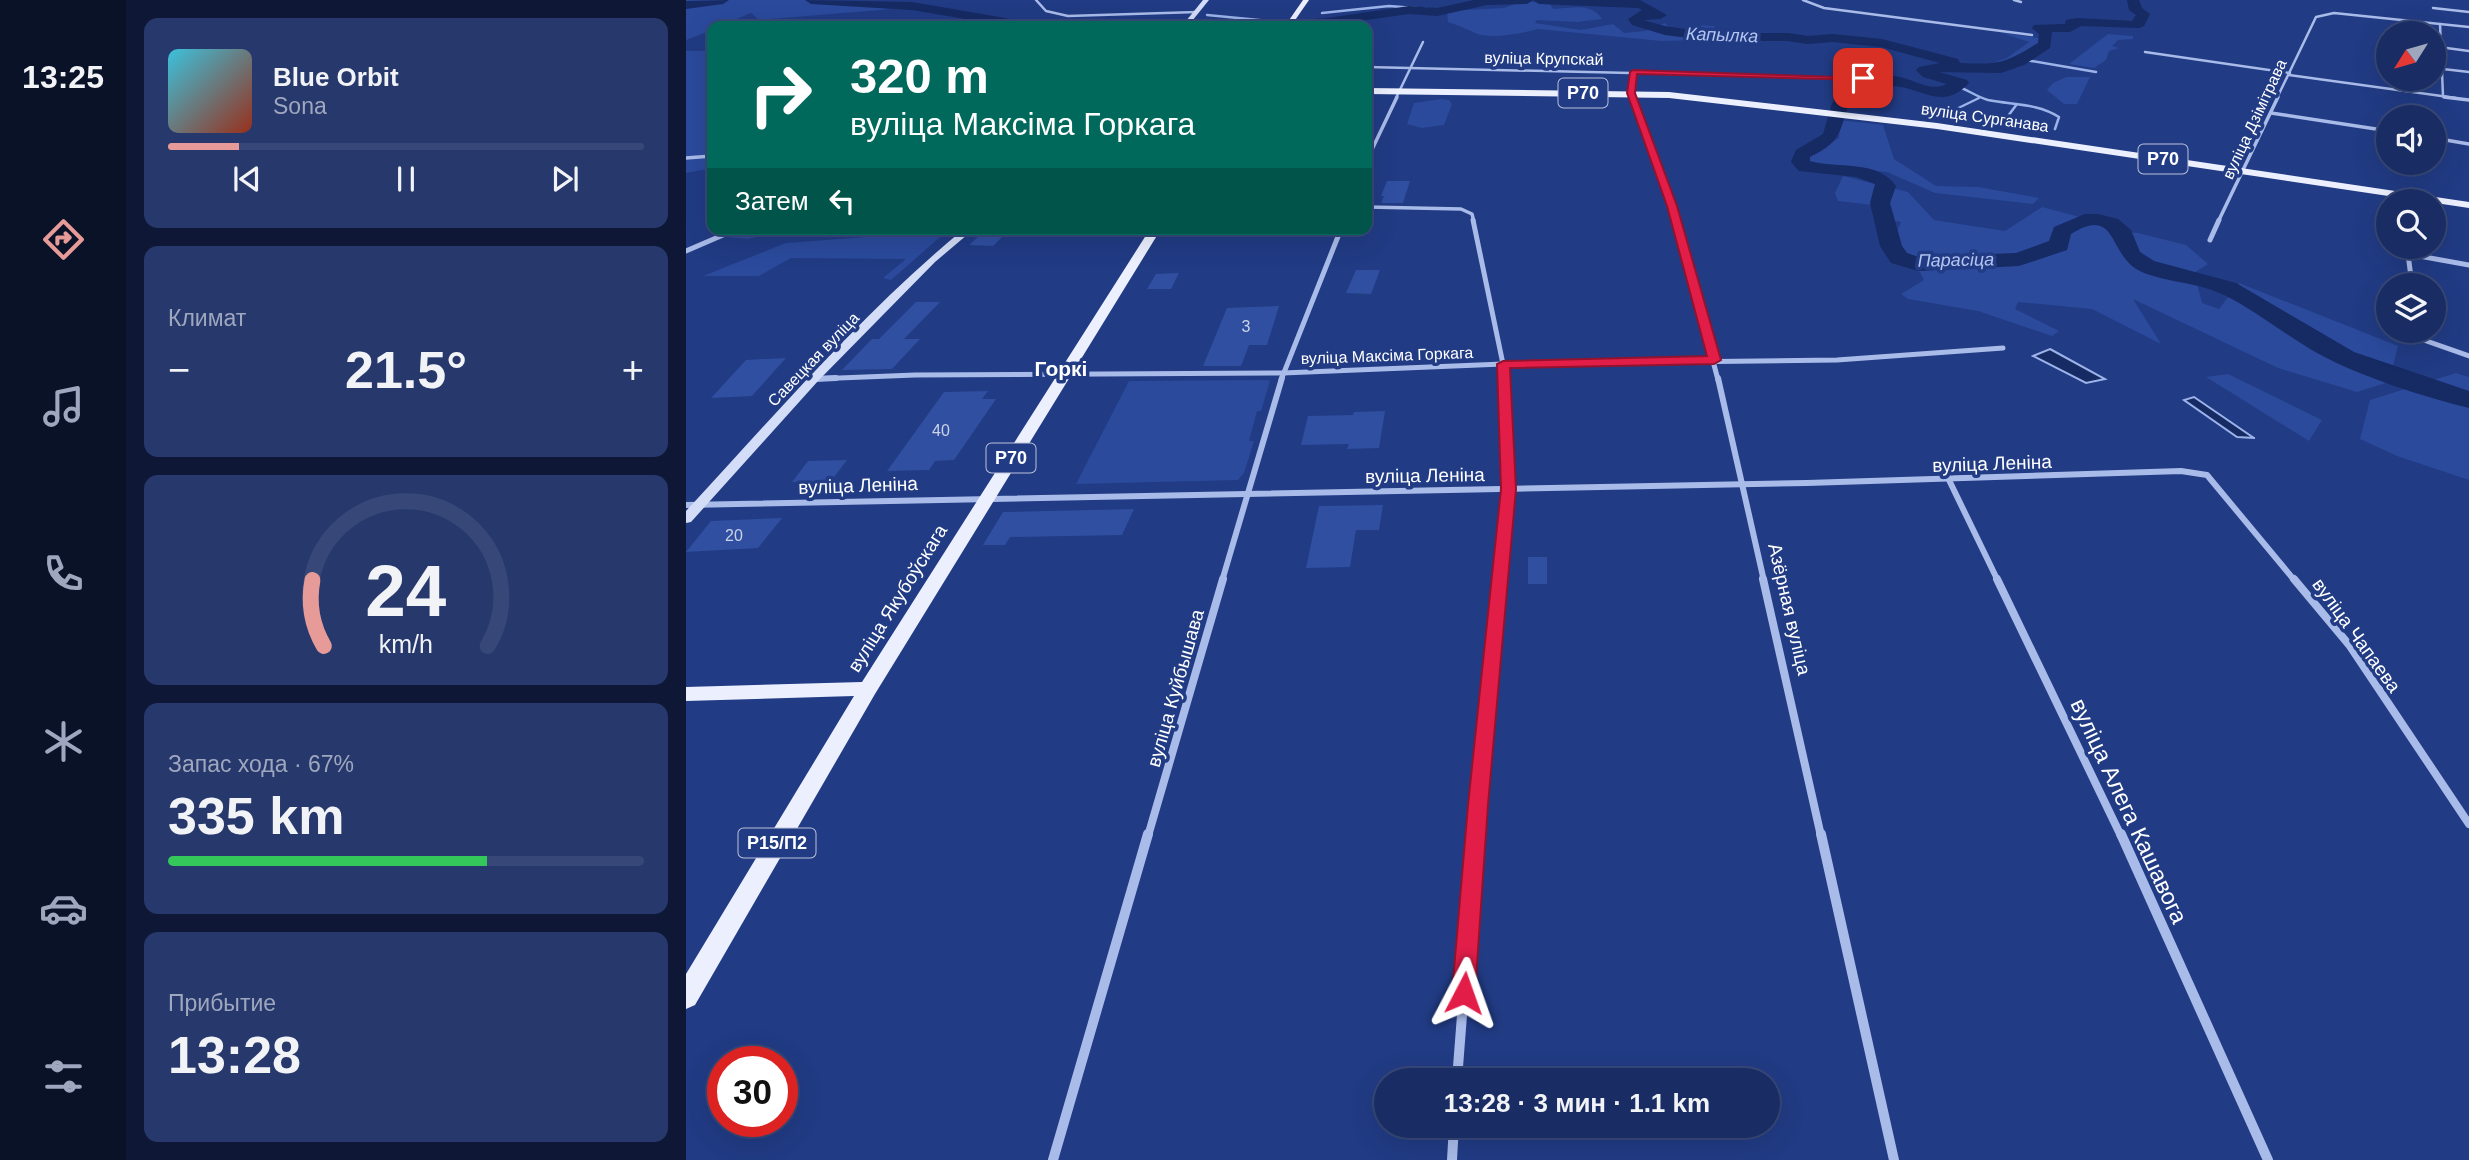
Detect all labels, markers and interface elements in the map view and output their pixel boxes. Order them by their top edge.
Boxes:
north arrow [2376,21,2446,91]
map controls [2376,21,2446,343]
water label: Капылка [1686,24,1758,46]
pin [1833,48,1893,108]
icon: right [735,49,826,140]
text: 320 m [850,49,989,103]
street label: вуліца Крупскай [1484,49,1604,68]
street label: вуліца Дзімітрава [2219,56,2290,182]
text: 13:25 [22,59,104,95]
icon: arrive [1844,59,1882,97]
text: Blue Orbit [273,62,399,92]
road number: Р70 [1558,78,1608,108]
text: Sona [273,93,327,119]
street label: вуліца Сурганава [1920,100,2050,135]
button: sound [2376,105,2446,175]
text: вуліца Максіма Горкага [850,106,1195,142]
road number: Р70 [2138,144,2188,174]
icon: previous [228,160,266,198]
icon: pause [387,160,425,198]
icon: next [546,160,584,198]
icon: left [823,182,861,220]
text: Затем [735,186,809,216]
button: search [2376,189,2446,259]
icon: directions [39,215,88,264]
water label: Парасіца [1918,249,1994,271]
button: layers [2376,273,2446,343]
text: Климат [168,305,246,331]
street label: Савецкая вуліца [764,309,862,410]
house number: 3 [1242,318,1251,335]
text: 21.5° [345,341,467,399]
street label: вуліца Максіма Горкага [1300,344,1474,367]
text: − [168,349,190,391]
text: + [622,349,644,391]
district label: Горкі [1035,357,1087,380]
icon: music [39,382,88,431]
house number: 40 [932,422,950,439]
road number: Р70 [986,444,1036,472]
street label: вуліца Леніна [1932,451,2053,476]
street label: вуліца Леніна [1365,464,1485,487]
street label: вуліца Леніна [798,473,919,498]
street label: вуліца Якубоўскага [844,520,951,676]
house number: 20 [725,527,743,544]
street label: Азёрная вуліца [1764,541,1815,677]
icon: phone [39,549,88,598]
text: 24 [366,550,447,631]
street label: вуліца Чапаева [2308,574,2405,697]
street label: вуліца Куйбышава [1143,607,1208,769]
text: km/h [379,630,433,658]
street label: вуліца Алега Кашавога [2065,694,2193,928]
icon: climate [39,717,88,766]
text: Запас хода · 67% [168,751,354,777]
text: 335 km [168,787,344,845]
road number: Р15/П2 [738,828,816,858]
icon: car [39,884,88,933]
position arrow [1427,956,1501,1030]
text: Прибытие [168,990,276,1016]
text: 13:28 [168,1026,301,1084]
speed limit sign: 30 [707,1046,798,1137]
icon: filters [39,1052,88,1101]
text: 13:28 · 3 мин · 1.1 km [1444,1088,1710,1118]

